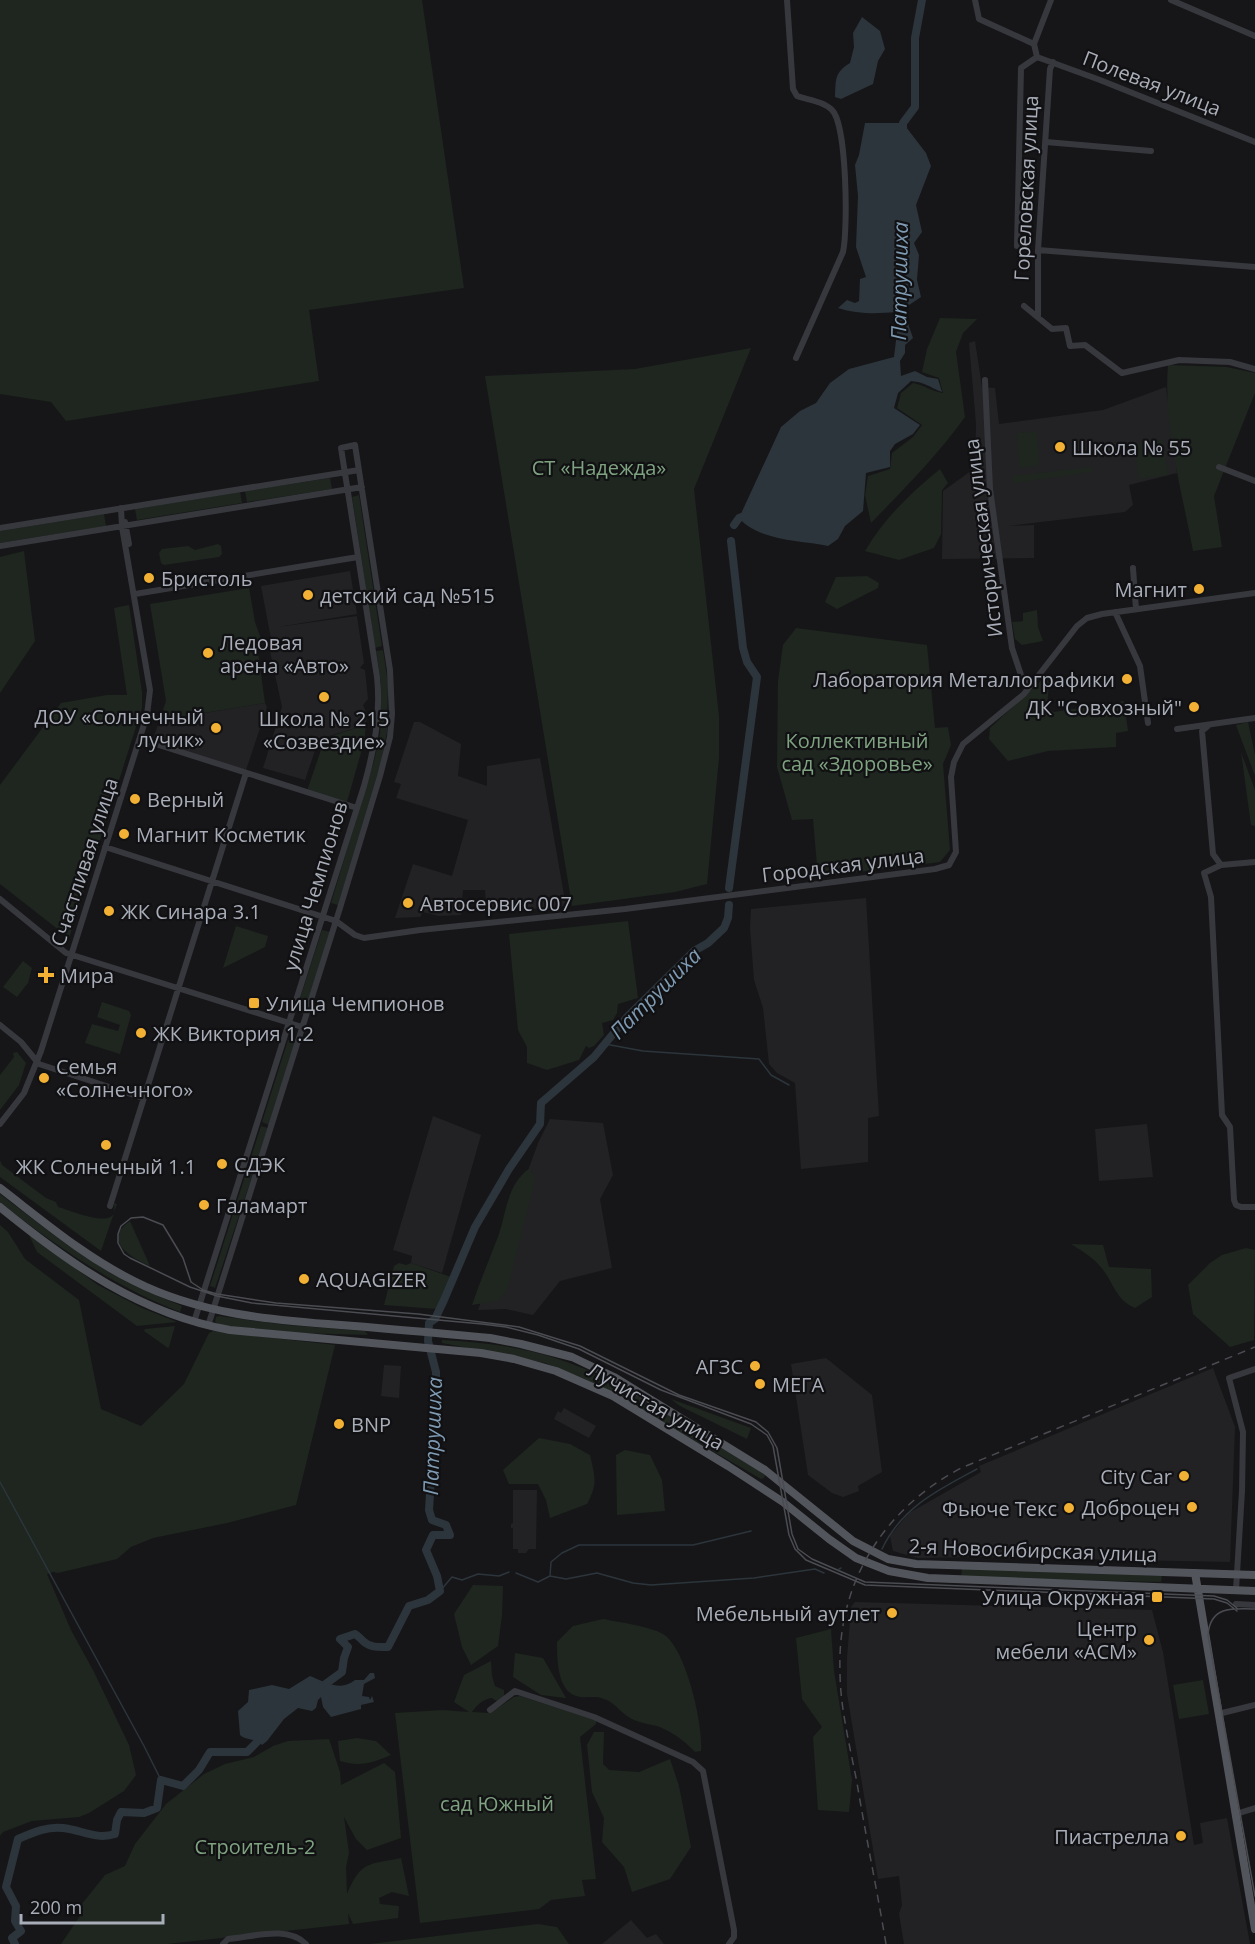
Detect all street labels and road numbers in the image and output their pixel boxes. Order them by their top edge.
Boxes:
street label: Полевая улица [1079,44,1225,122]
street label: Гореловская улица [1008,94,1044,282]
street label: Историческая улица [957,437,1009,639]
street label: Счастливая улица [44,774,124,950]
street label: улица Чемпионов [276,798,354,974]
street label: Городская улица [760,842,926,888]
street label: Лучистая улица [583,1356,729,1456]
street label: 2-я Новосибирская улица [908,1532,1158,1568]

